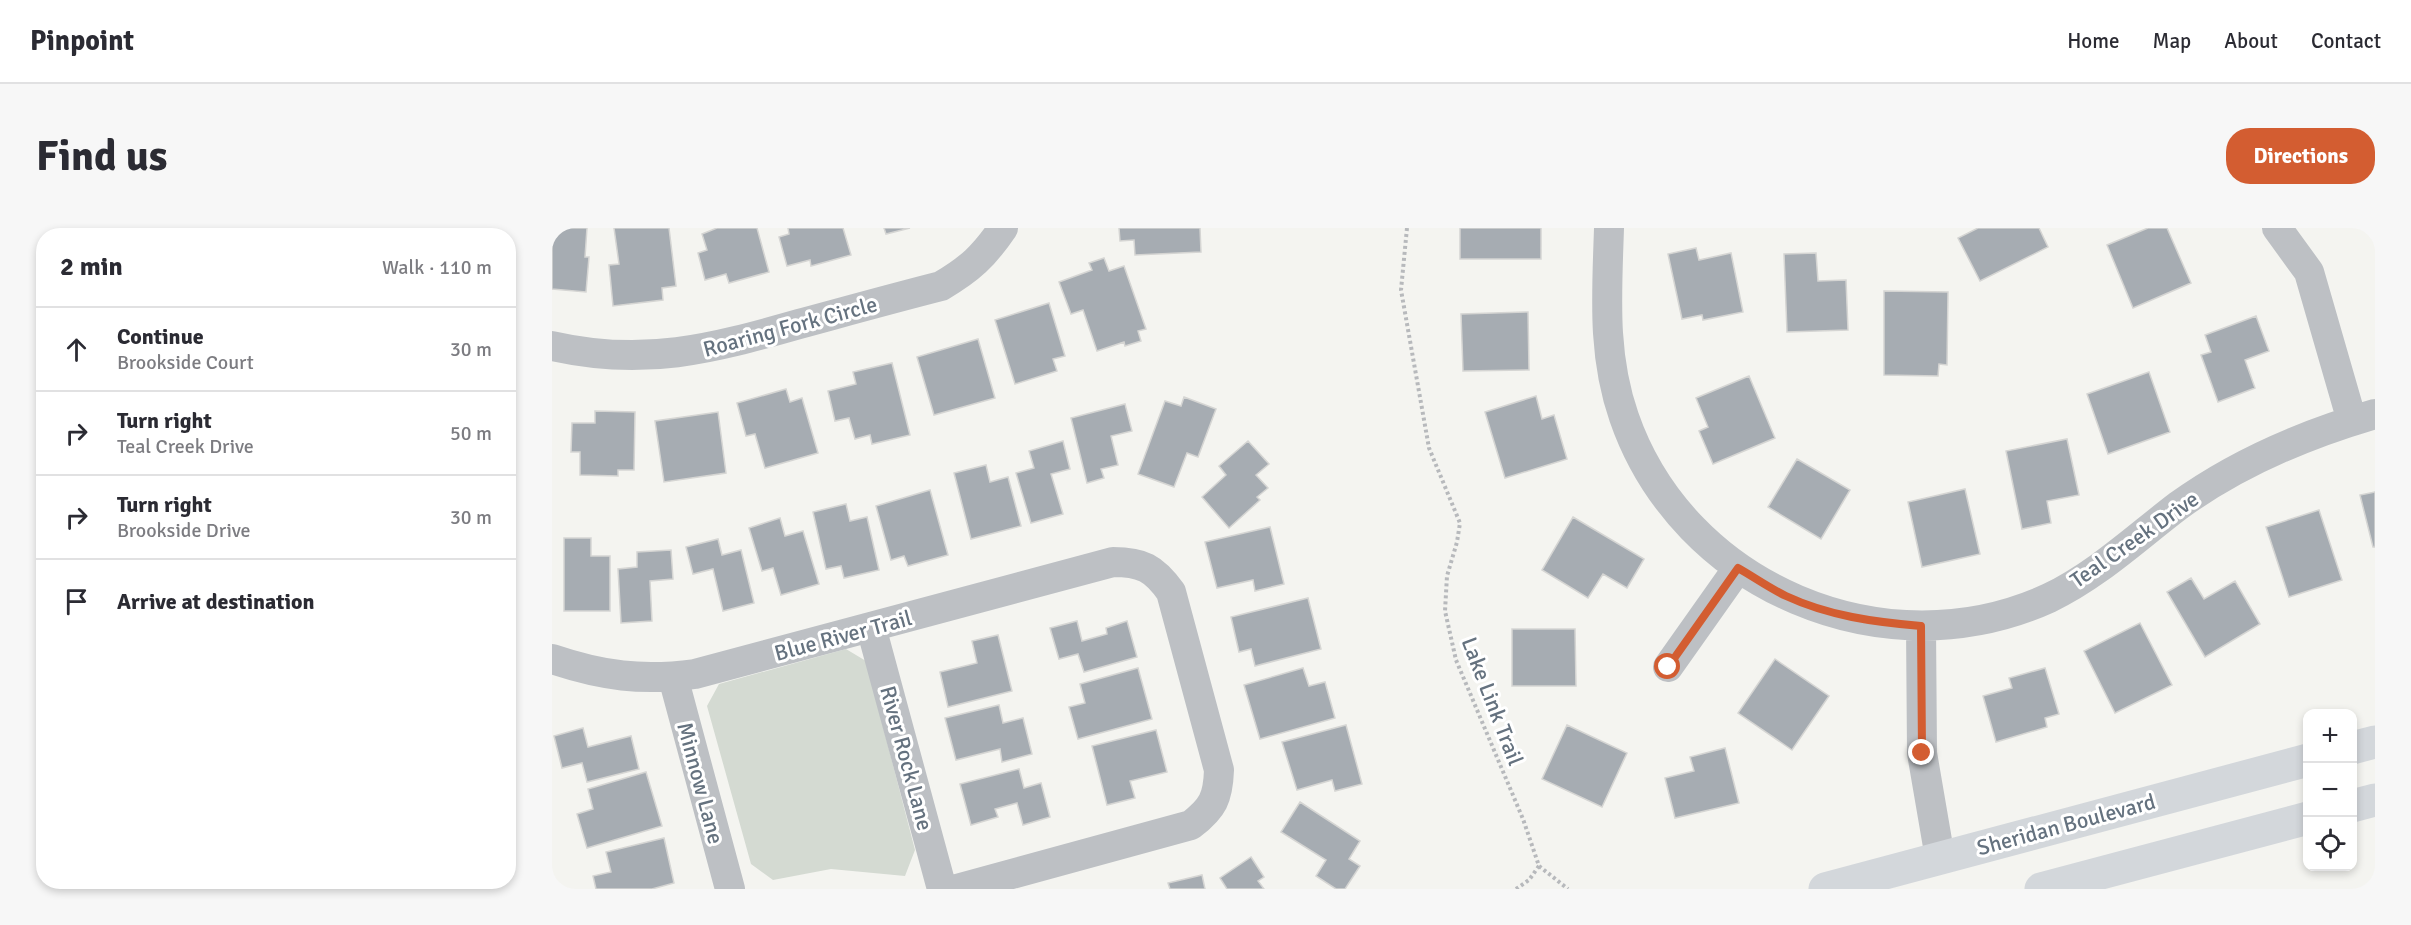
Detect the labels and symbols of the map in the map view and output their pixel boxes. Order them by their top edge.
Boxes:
street label: Roaring Fork Circle [700,290,880,363]
street label: Teal Creek Drive [2065,485,2204,594]
street label: Blue River Trail [771,604,915,667]
street label: Lake Link Trail [1456,633,1529,769]
route start [1654,653,1680,679]
street label: River Rock Lane [874,683,939,833]
street label: Minnow Lane [671,719,730,847]
route end [1908,739,1934,765]
street label: Sheridan Boulevard [1974,788,2158,861]

